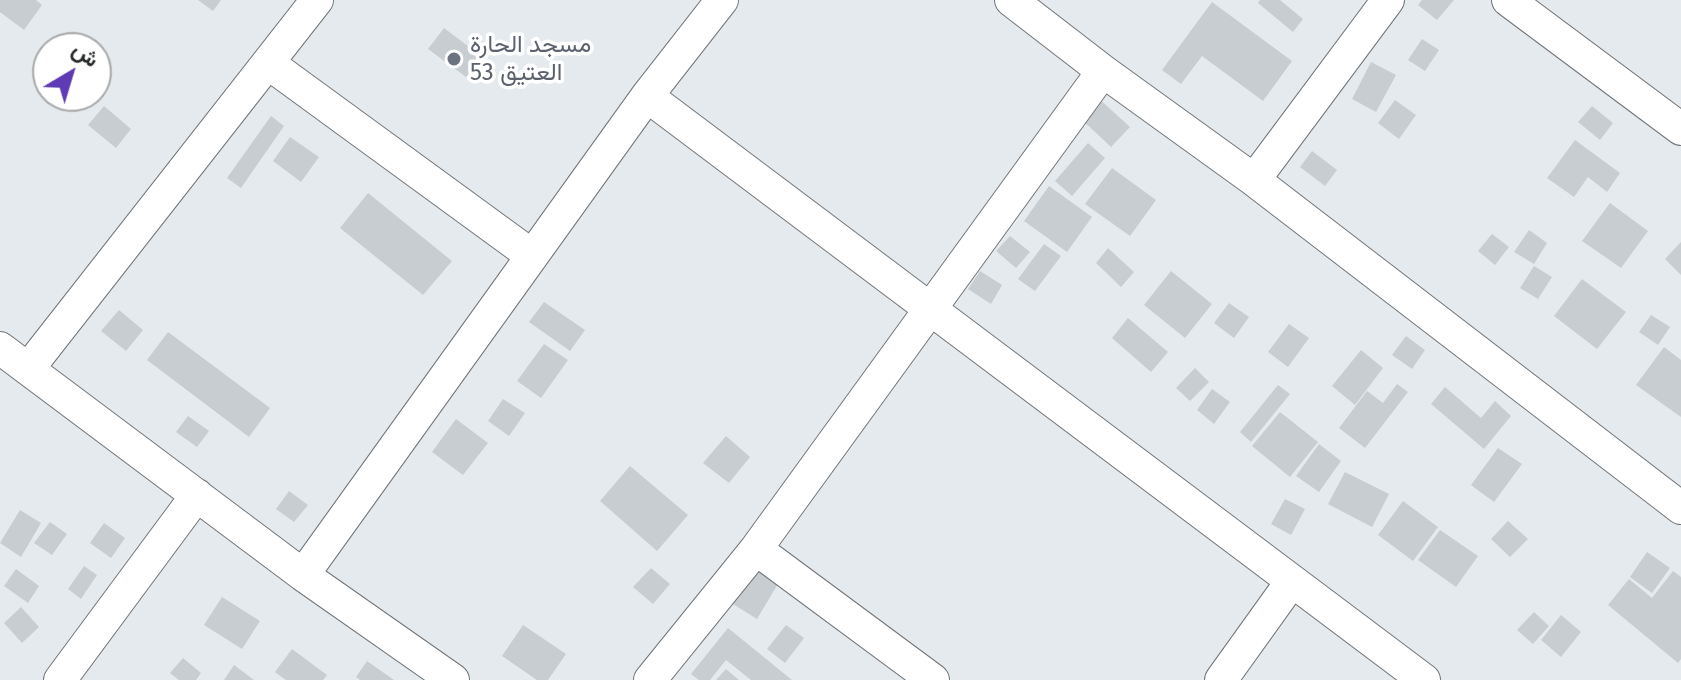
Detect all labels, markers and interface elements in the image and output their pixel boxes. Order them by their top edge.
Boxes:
place label: مسجد الحارة 53 العتيق [470,31,591,87]
north arrow [32,32,112,112]
text: ش [67,35,105,73]
marker: مسجد الحارة 53 العتيق [445,50,463,68]

